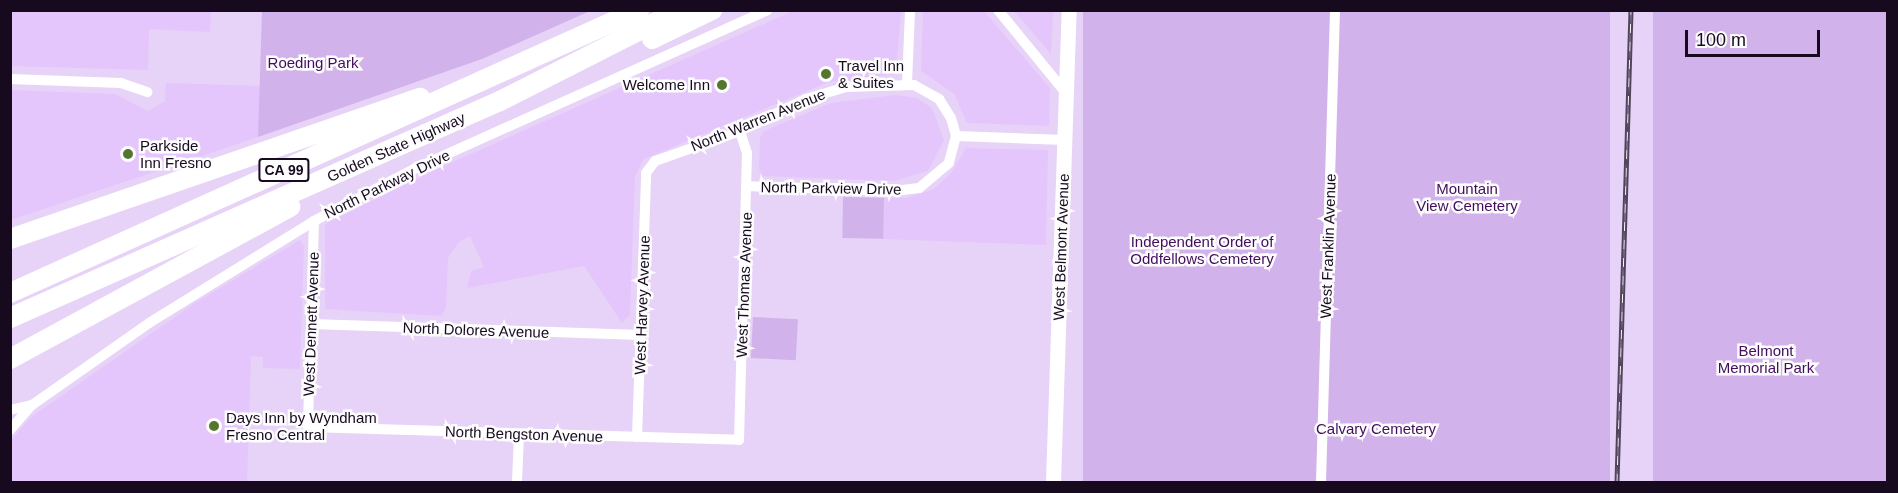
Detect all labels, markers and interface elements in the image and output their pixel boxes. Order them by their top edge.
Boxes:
scale bar [1688,18,1823,56]
text: 100 m [1696,30,1746,50]
park label: Roeding Park [268,54,358,72]
place label: Travel Inn & Suites [838,56,904,91]
marker: Travel Inn & Suites [819,67,833,81]
place label: Welcome Inn [623,76,710,94]
marker: Welcome Inn [715,78,729,92]
street label: North Warren Avenue [688,85,828,155]
street label: Golden State Highway [324,108,468,186]
place label: Parkside Inn Fresno [140,136,212,171]
street label: North Parkway Drive [321,146,453,222]
marker: Parkside Inn Fresno [121,147,135,161]
road number: CA 99 [257,159,311,181]
street label: West Belmont Avenue [1049,173,1073,321]
street label: West Franklin Avenue [1316,173,1340,319]
street label: North Parkview Drive [760,178,902,198]
park label: Mountain View Cemetery [1416,179,1518,214]
street label: West Thomas Avenue [732,211,756,359]
park label: Independent Order of Oddfellows Cemetery [1130,232,1274,267]
street label: West Harvey Avenue [631,235,653,375]
street label: West Dennett Avenue [299,251,323,397]
street label: North Dolores Avenue [402,318,550,342]
park label: Belmont Memorial Park [1718,341,1814,376]
place label: Days Inn by Wyndham Fresno Central [226,408,377,443]
marker: Days Inn by Wyndham Fresno Central [207,419,221,433]
park label: Calvary Cemetery [1316,420,1436,438]
street label: North Bengston Avenue [444,422,604,446]

